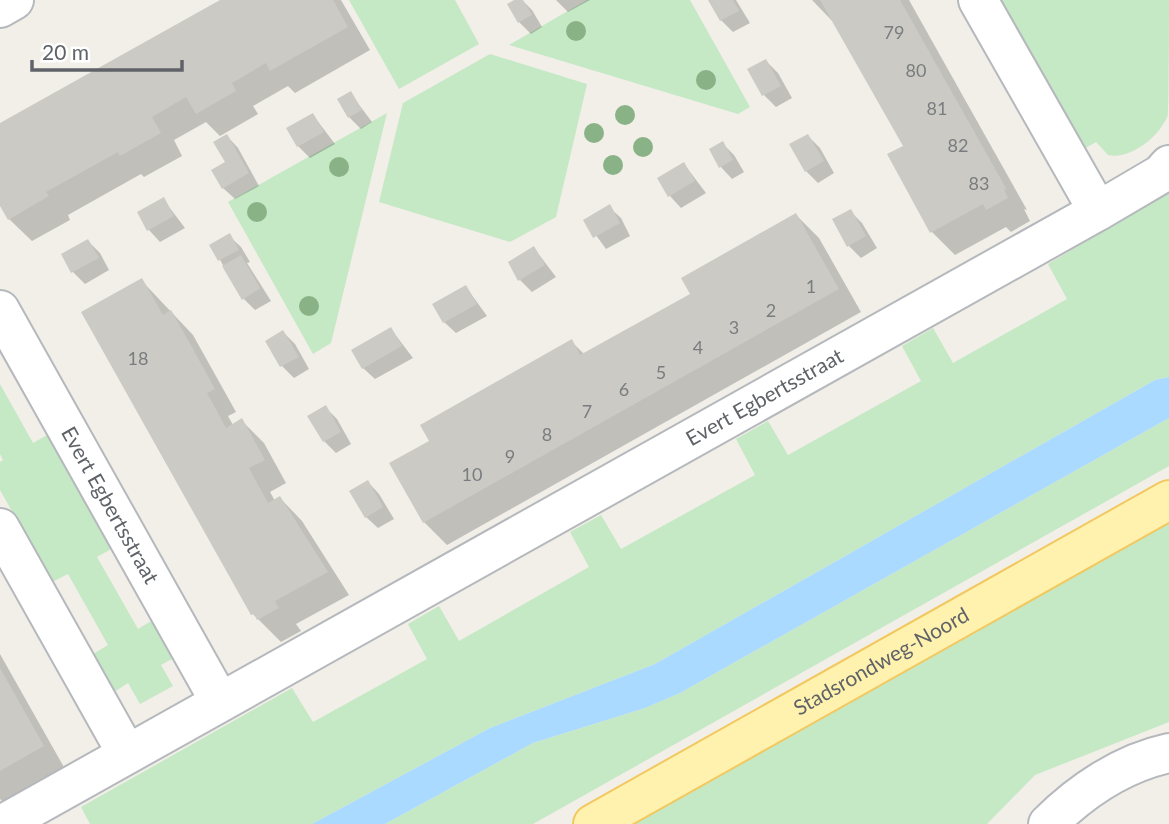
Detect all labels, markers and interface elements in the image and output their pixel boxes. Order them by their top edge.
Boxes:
house number: 79 [884,21,904,43]
scale bar [32,28,182,72]
text: 20 m [42,39,89,64]
house number: 80 [906,59,926,81]
house number: 81 [927,97,947,119]
house number: 82 [948,134,968,156]
house number: 83 [969,172,989,194]
house number: 1 [806,275,816,297]
house number: 2 [766,299,776,321]
house number: 3 [729,316,739,338]
house number: 4 [693,336,703,358]
street label: Evert Egbertsstraat [681,342,847,450]
house number: 18 [128,347,148,369]
house number: 5 [656,361,666,383]
house number: 6 [619,378,629,400]
house number: 7 [582,400,592,422]
street label: Evert Egbertsstraat [57,422,165,588]
house number: 8 [542,423,552,445]
house number: 9 [505,445,515,467]
house number: 10 [462,463,482,485]
street label: Stadsrondweg-Noord [789,601,973,720]

